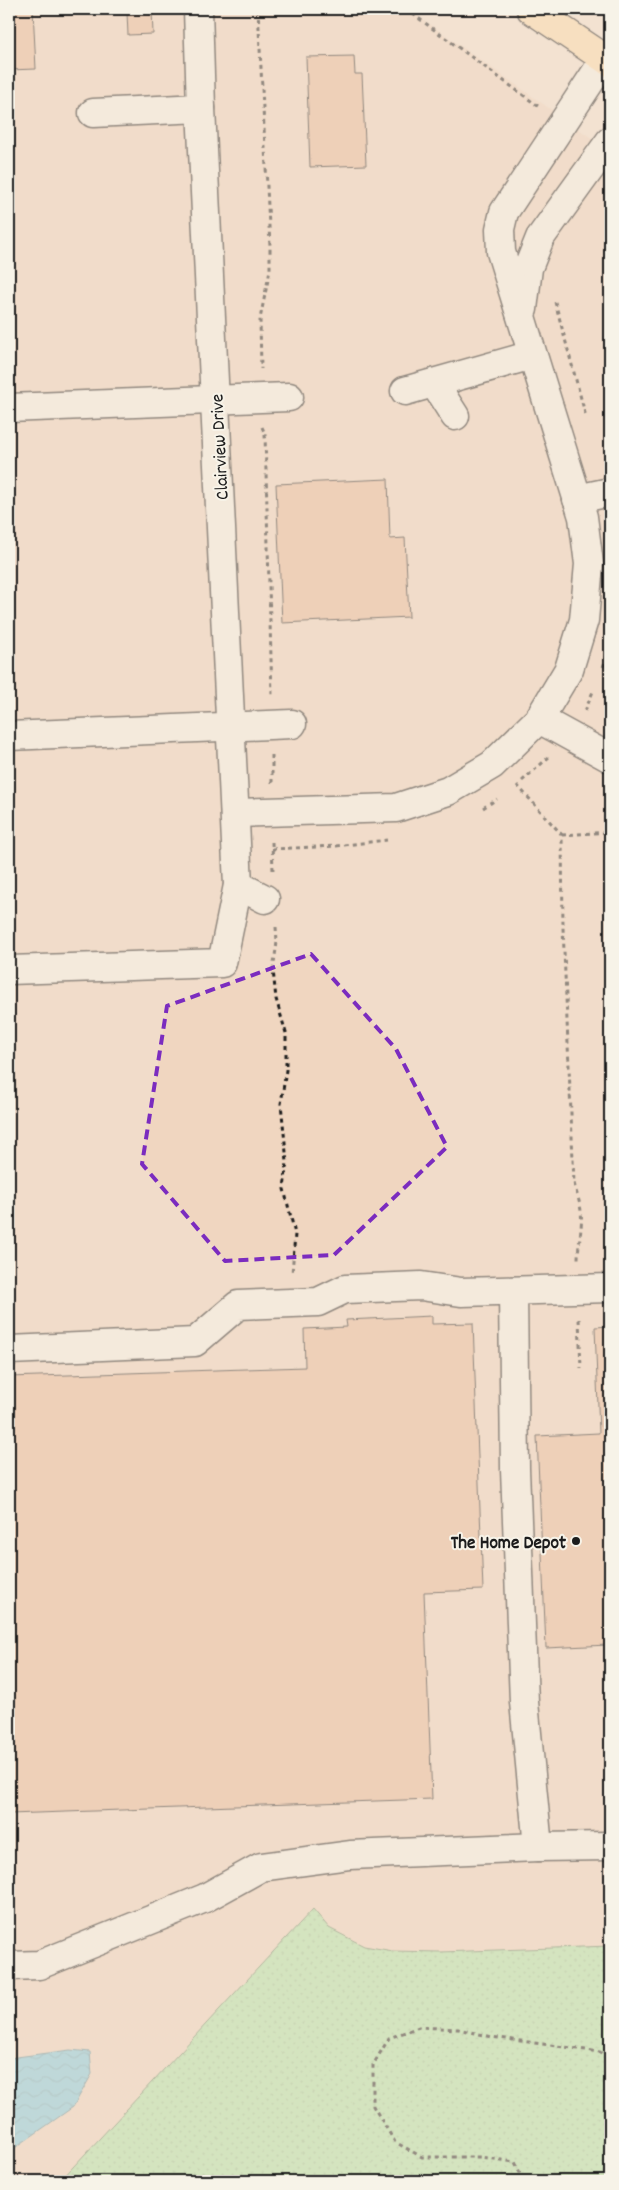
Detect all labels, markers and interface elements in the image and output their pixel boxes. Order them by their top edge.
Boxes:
street label: Clairview Drive [205,393,238,501]
place label: The Home Depot [451,1531,566,1558]
marker: The Home Depot [570,1535,582,1547]

